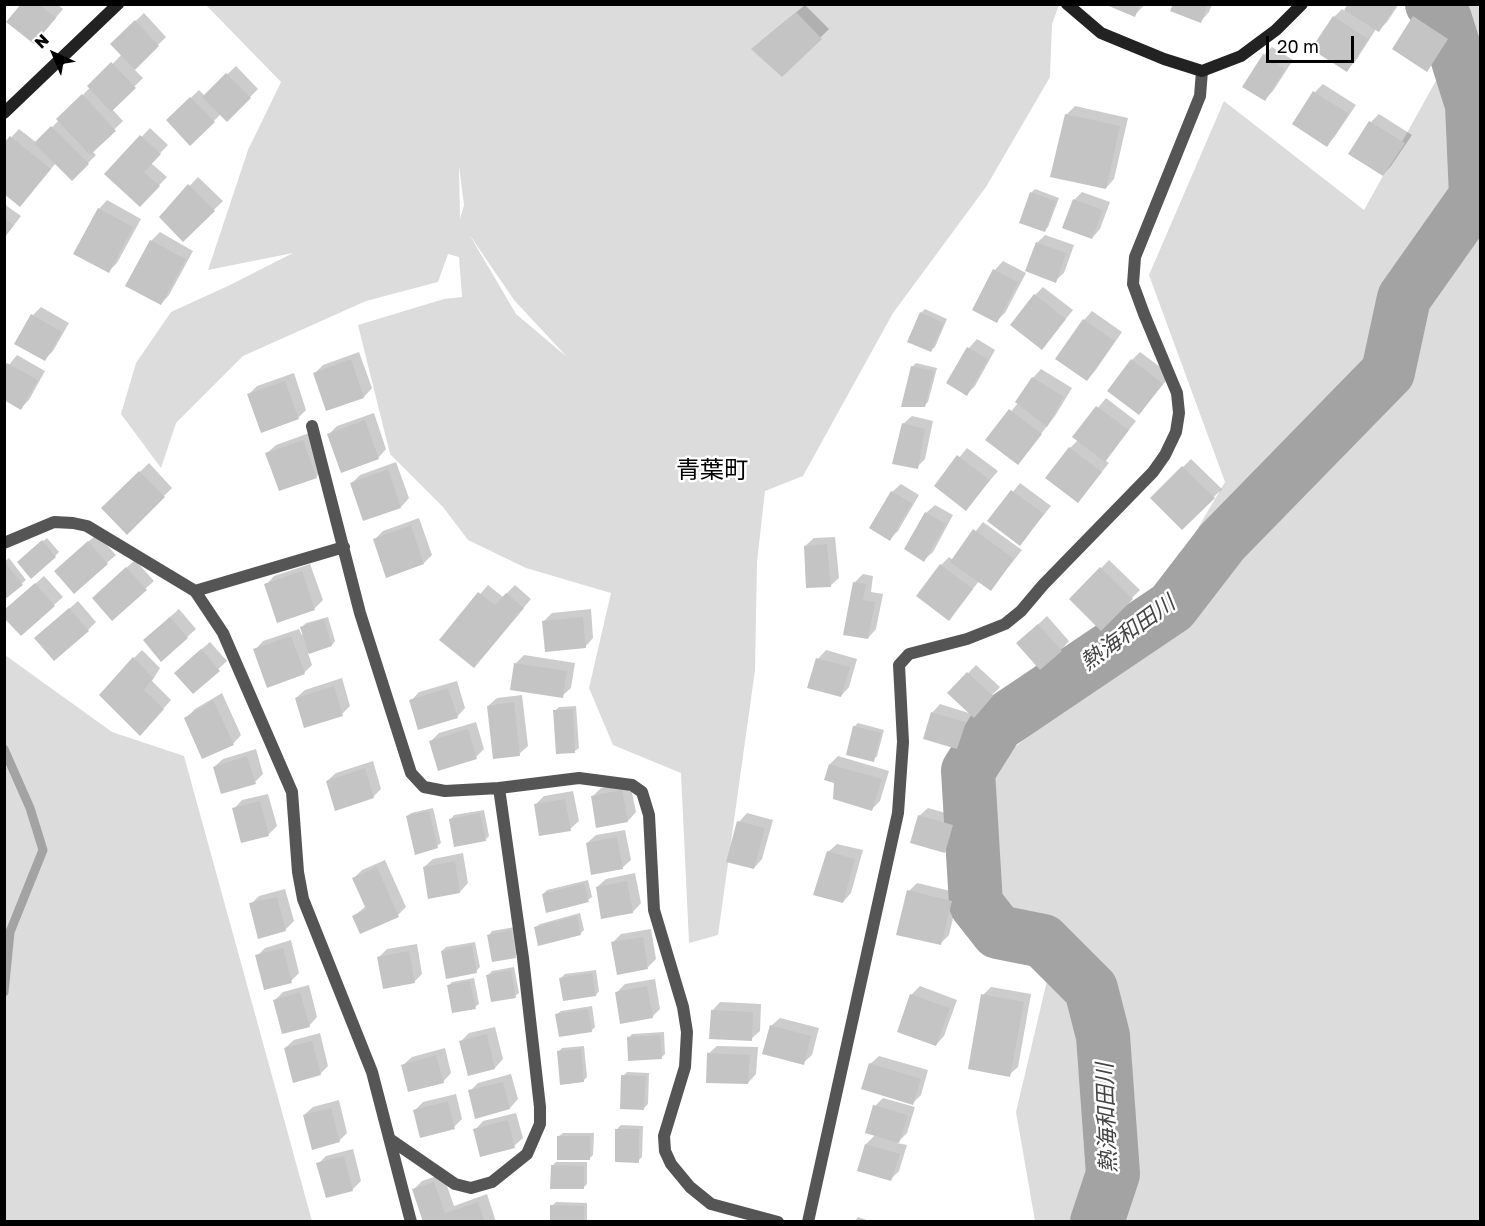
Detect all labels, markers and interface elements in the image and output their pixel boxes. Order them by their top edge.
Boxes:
north arrow [24,24,84,84]
scale bar [1269,24,1358,62]
text: N [30,30,53,52]
text: 20 m [1277,35,1319,57]
district label: 青葉町 [676,456,748,484]
water label: 熱海和田川 [1076,590,1180,676]
water label: 熱海和田川 [1092,1063,1122,1173]

